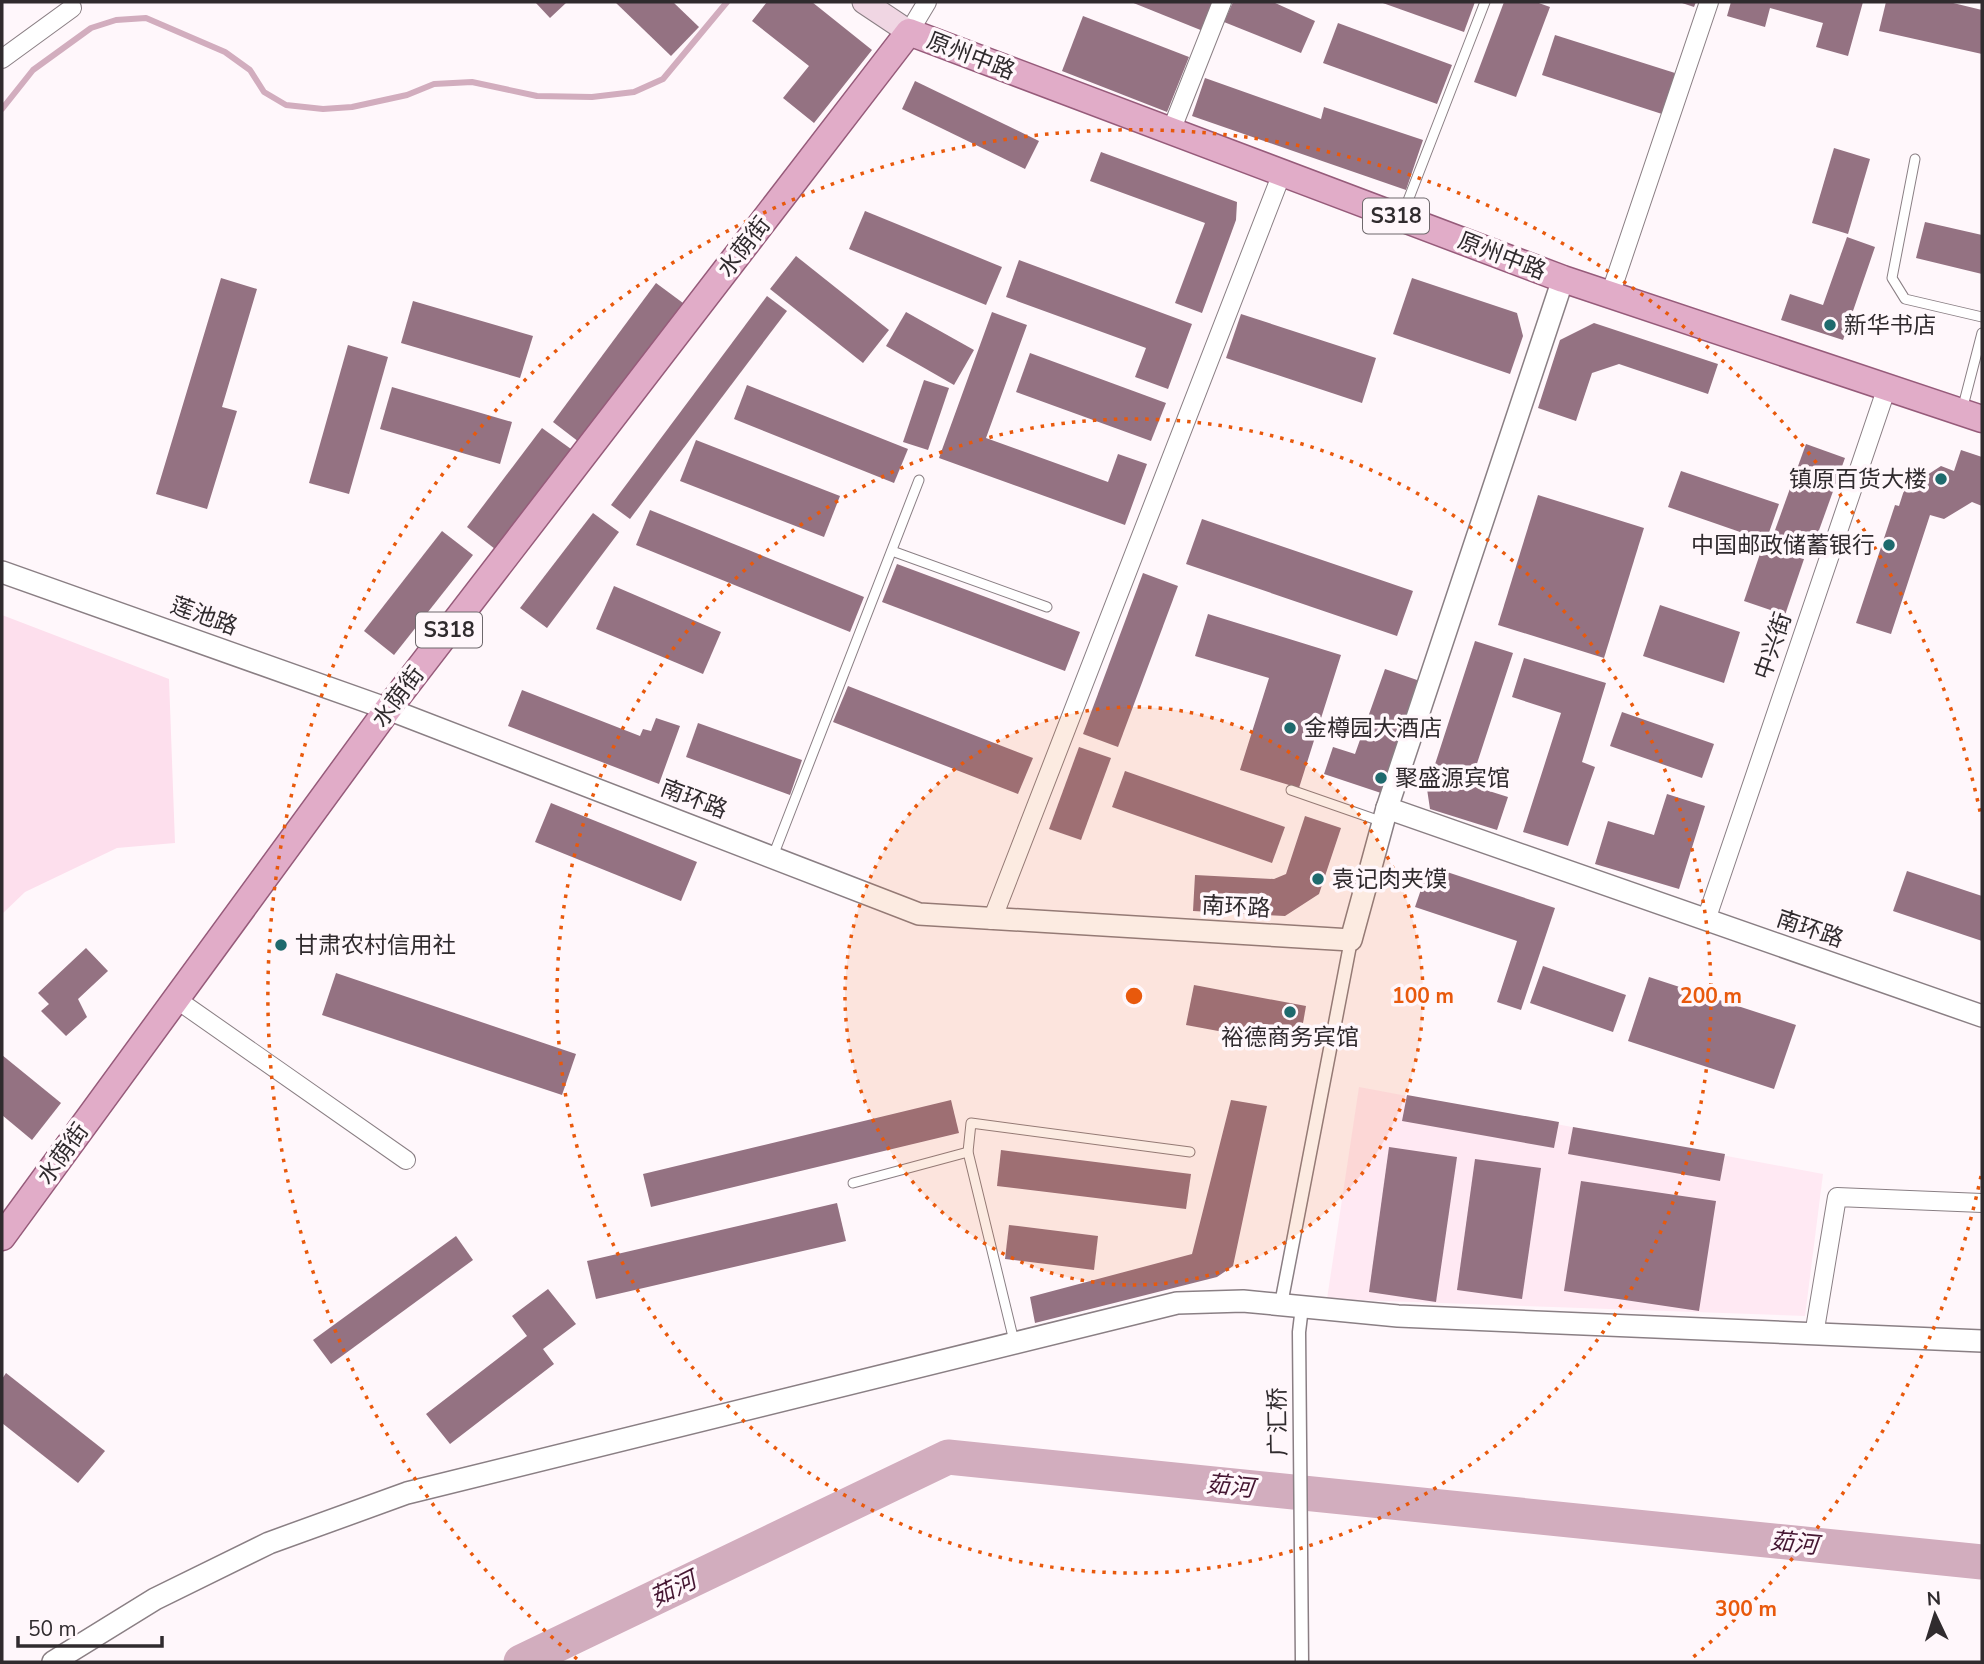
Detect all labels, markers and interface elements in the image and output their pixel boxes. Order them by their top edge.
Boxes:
street label: 原州中路 [923,25,1019,87]
road number: S318 [1363,198,1429,234]
street label: 水荫街 [711,210,777,284]
street label: 原州中路 [1454,225,1550,287]
place label: 新华书店 [1844,310,1936,341]
marker: 新华书店 [1822,317,1838,333]
place label: 镇原百货大楼 [1789,464,1927,495]
marker: 镇原百货大楼 [1933,471,1949,487]
place label: 中国邮政储蓄银行 [1691,530,1875,561]
marker: 中国邮政储蓄银行 [1881,537,1897,553]
street label: 莲池路 [166,590,242,642]
street label: 中兴街 [1747,608,1799,684]
road number: S318 [416,612,482,648]
street label: 水荫街 [365,660,431,734]
place label: 金樽园大酒店 [1304,713,1442,744]
marker: 金樽园大酒店 [1282,720,1298,736]
place label: 聚盛源宾馆 [1395,763,1510,794]
marker: 聚盛源宾馆 [1373,770,1389,786]
street label: 南环路 [656,772,732,826]
place label: 袁记肉夹馍 [1332,864,1447,895]
marker: 袁记肉夹馍 [1310,871,1326,887]
street label: 南环路 [1201,890,1271,924]
street label: 南环路 [1772,903,1848,955]
place label: 甘肃农村信用社 [295,930,456,961]
marker: 甘肃农村信用社 [273,937,289,953]
text: 100 m [1392,982,1454,1010]
text: 200 m [1680,982,1742,1010]
centre of rings [1122,984,1146,1008]
marker: 裕德商务宾馆 [1282,1004,1298,1020]
place label: 裕德商务宾馆 [1221,1022,1359,1053]
street label: 水荫街 [30,1117,96,1191]
street label: 广汇桥 [1262,1387,1294,1457]
water label: 茹河 [1204,1468,1260,1505]
water label: 茹河 [1768,1525,1824,1562]
water label: 茹河 [644,1562,705,1614]
north arrow [1900,1580,1970,1650]
text: N [1926,1586,1942,1613]
text: 300 m [1715,1595,1777,1623]
scale bar [18,1604,161,1648]
text: 50 m [28,1615,77,1643]

